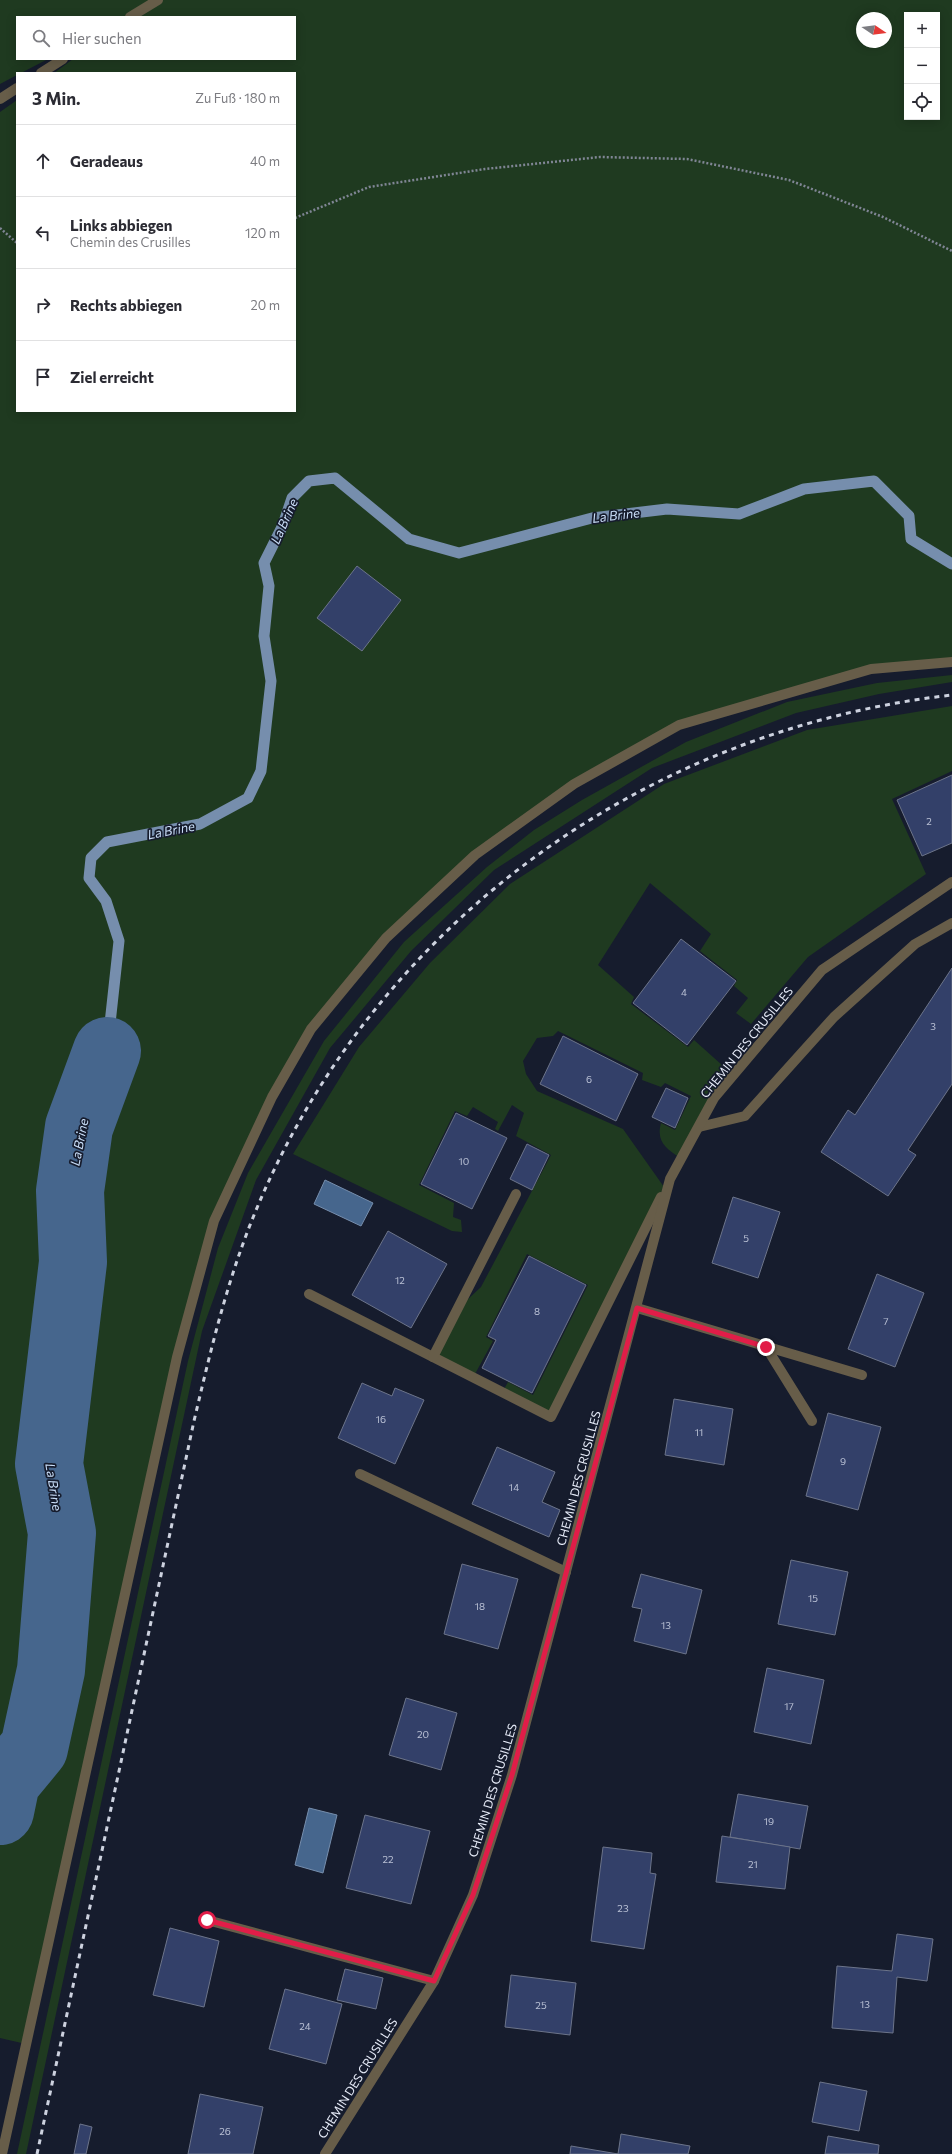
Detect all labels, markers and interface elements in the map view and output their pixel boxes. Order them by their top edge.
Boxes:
north arrow [856,12,892,48]
map controls [904,12,940,120]
button: + [904,12,940,48]
search box [16,16,296,60]
icon: search [30,27,52,49]
text: Hier suchen [62,29,142,47]
button: − [904,48,940,84]
button: locate [904,84,940,120]
text: 3 Min. [32,88,81,109]
text: Zu Fuß · 180 m [195,90,280,106]
icon: ahead [32,150,54,172]
text: Geradeaus [70,152,143,170]
text: 40 m [250,153,280,169]
text: Links abbiegen [70,216,172,234]
icon: left [32,222,54,244]
text: 120 m [245,225,280,241]
text: Chemin des Crusilles [70,234,191,250]
icon: right [32,294,54,316]
text: Rechts abbiegen [70,296,182,314]
text: 20 m [251,297,280,313]
icon: arrive [32,366,54,388]
text: Ziel erreicht [70,368,154,386]
water label: La Brine [267,496,301,546]
water label: La Brine [591,504,641,526]
house number: 2 [926,815,932,827]
water label: La Brine [146,818,196,842]
street label: CHEMIN DES CRUSILLES [697,984,795,1100]
house number: 4 [681,986,687,998]
house number: 3 [930,1020,936,1032]
house number: 6 [586,1073,592,1085]
water label: La Brine [67,1117,91,1167]
house number: 10 [459,1155,469,1167]
house number: 5 [743,1232,749,1244]
house number: 12 [395,1274,405,1286]
house number: 8 [534,1305,540,1317]
house number: 7 [883,1315,889,1327]
route end [757,1338,775,1356]
street label: CHEMIN DES CRUSILLES [553,1409,603,1547]
house number: 16 [376,1413,386,1425]
house number: 11 [695,1426,703,1438]
house number: 9 [840,1455,846,1467]
water label: La Brine [42,1462,66,1512]
house number: 14 [509,1481,519,1493]
house number: 15 [808,1592,818,1604]
house number: 18 [475,1600,485,1612]
house number: 13 [661,1619,671,1631]
house number: 17 [784,1700,794,1712]
street label: CHEMIN DES CRUSILLES [465,1722,519,1858]
house number: 20 [417,1728,429,1740]
house number: 19 [764,1815,774,1827]
house number: 22 [382,1853,394,1865]
house number: 21 [748,1858,758,1870]
house number: 23 [617,1902,629,1914]
route start [198,1911,216,1929]
house number: 13 [860,1998,870,2010]
house number: 25 [535,1999,547,2011]
street label: CHEMIN DES CRUSILLES [314,2015,400,2141]
house number: 24 [299,2020,311,2032]
house number: 26 [219,2125,231,2137]

